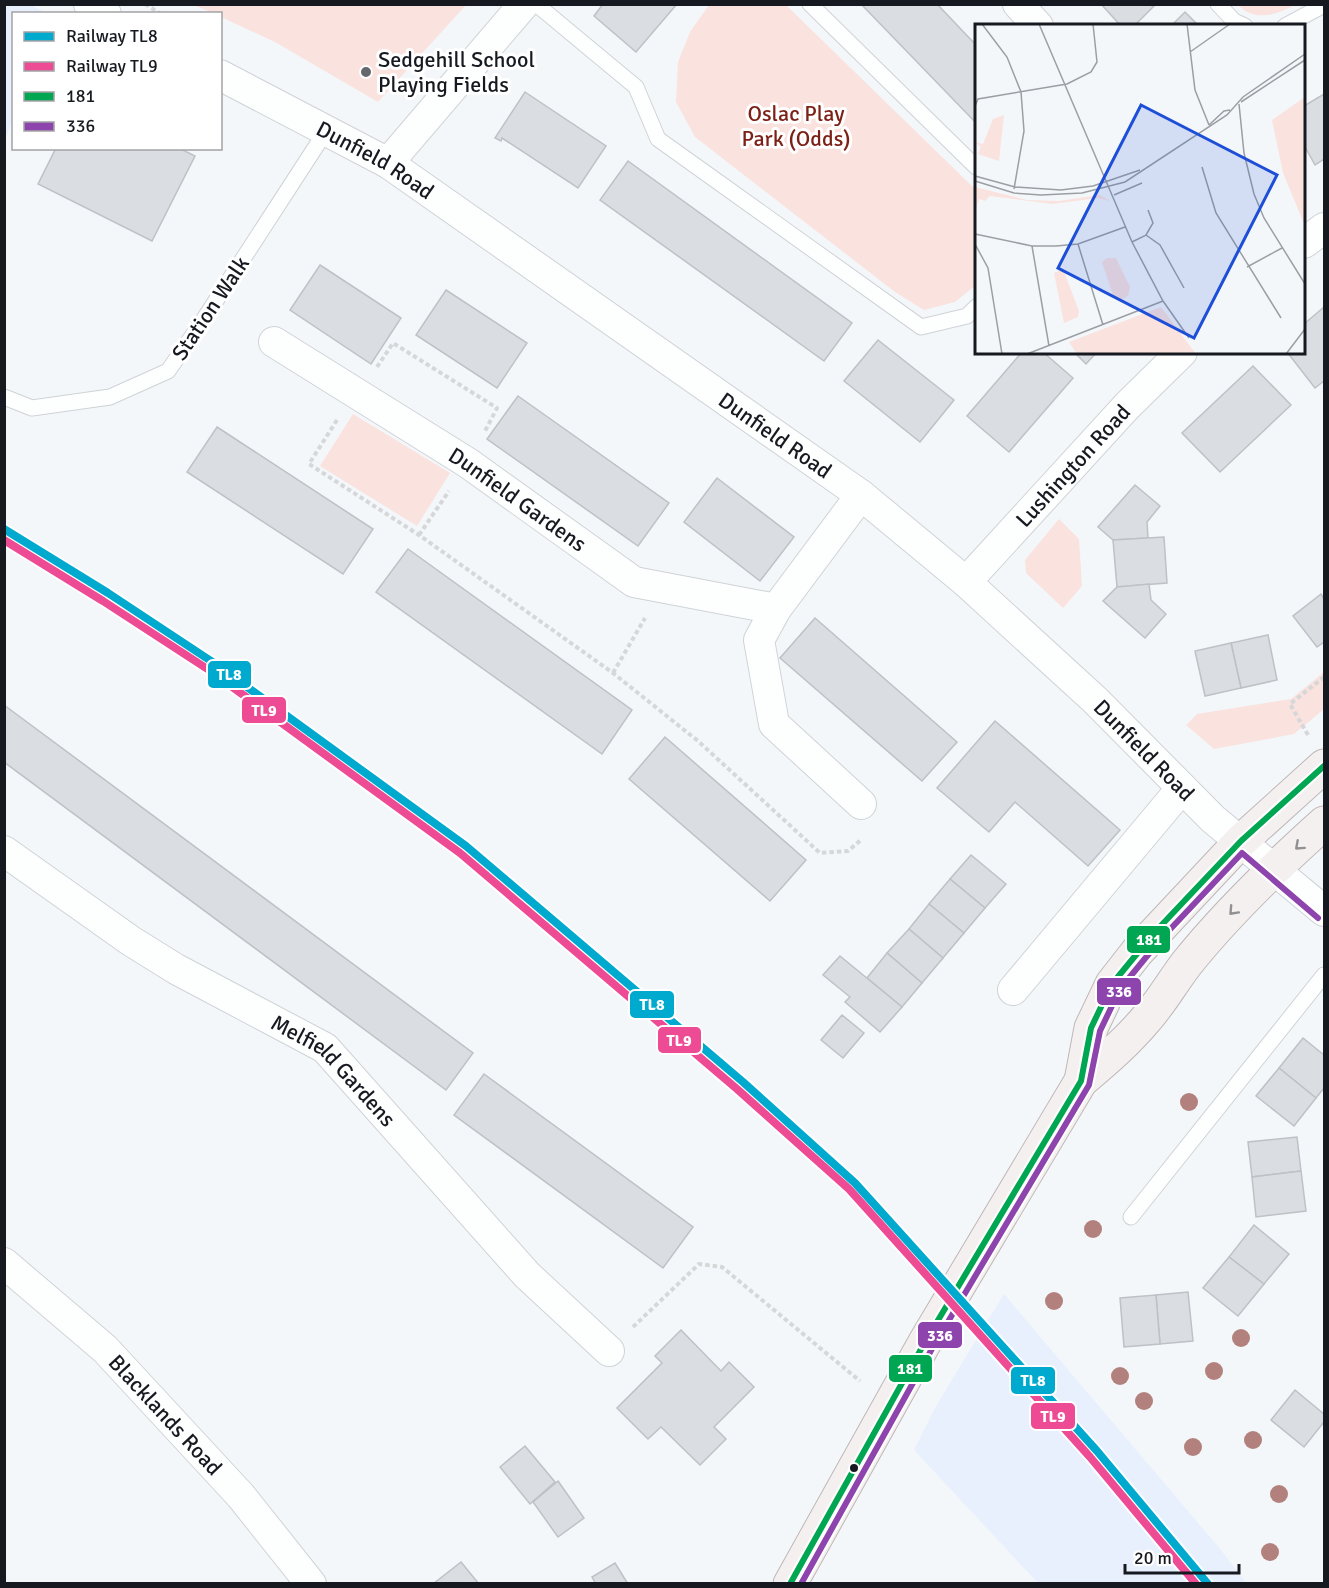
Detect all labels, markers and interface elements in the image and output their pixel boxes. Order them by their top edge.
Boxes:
legend [12,12,222,150]
inset map [975,24,1305,354]
text: Railway TL8 [66,25,158,47]
place label: Sedgehill School Playing Fields [378,46,535,98]
text: Railway TL9 [66,55,158,77]
marker: Sedgehill School Playing Fields [359,65,373,79]
text: 181 [66,85,95,107]
park label: Oslac Play Park (Odds) [741,100,851,152]
text: 336 [66,115,95,137]
street label: Dunfield Road [312,115,439,205]
street label: Station Walk [166,251,255,365]
street label: Dunfield Road [713,386,837,484]
street label: Lushington Road [1010,399,1136,533]
street label: Dunfield Gardens [444,441,591,557]
line badge: TL8 [207,660,252,689]
text: TL8 [216,665,242,685]
street label: Dunfield Road [1088,694,1200,807]
line badge: TL9 [241,696,287,724]
text: TL9 [251,701,277,721]
one-way arrow [1295,839,1306,850]
one-way arrow [1229,904,1240,915]
line badge: 181 [1126,925,1171,954]
text: 181 [1136,930,1162,950]
line badge: 336 [1096,977,1142,1006]
text: 336 [1106,982,1132,1002]
line badge: TL8 [629,990,675,1019]
text: TL8 [639,995,665,1015]
street label: Melfield Gardens [266,1009,401,1132]
line badge: TL9 [657,1026,702,1054]
text: TL9 [666,1031,692,1051]
line badge: 336 [917,1321,963,1349]
text: 336 [927,1326,953,1346]
street label: Blacklands Road [103,1349,228,1481]
line badge: 181 [888,1354,933,1383]
text: 181 [897,1359,923,1379]
line badge: TL8 [1010,1366,1056,1395]
text: TL8 [1020,1371,1046,1391]
line badge: TL9 [1030,1402,1076,1430]
text: TL9 [1040,1407,1066,1427]
unlabelled marker [848,1462,860,1474]
scale bar [1125,1537,1239,1575]
text: 20 m [1134,1547,1172,1569]

